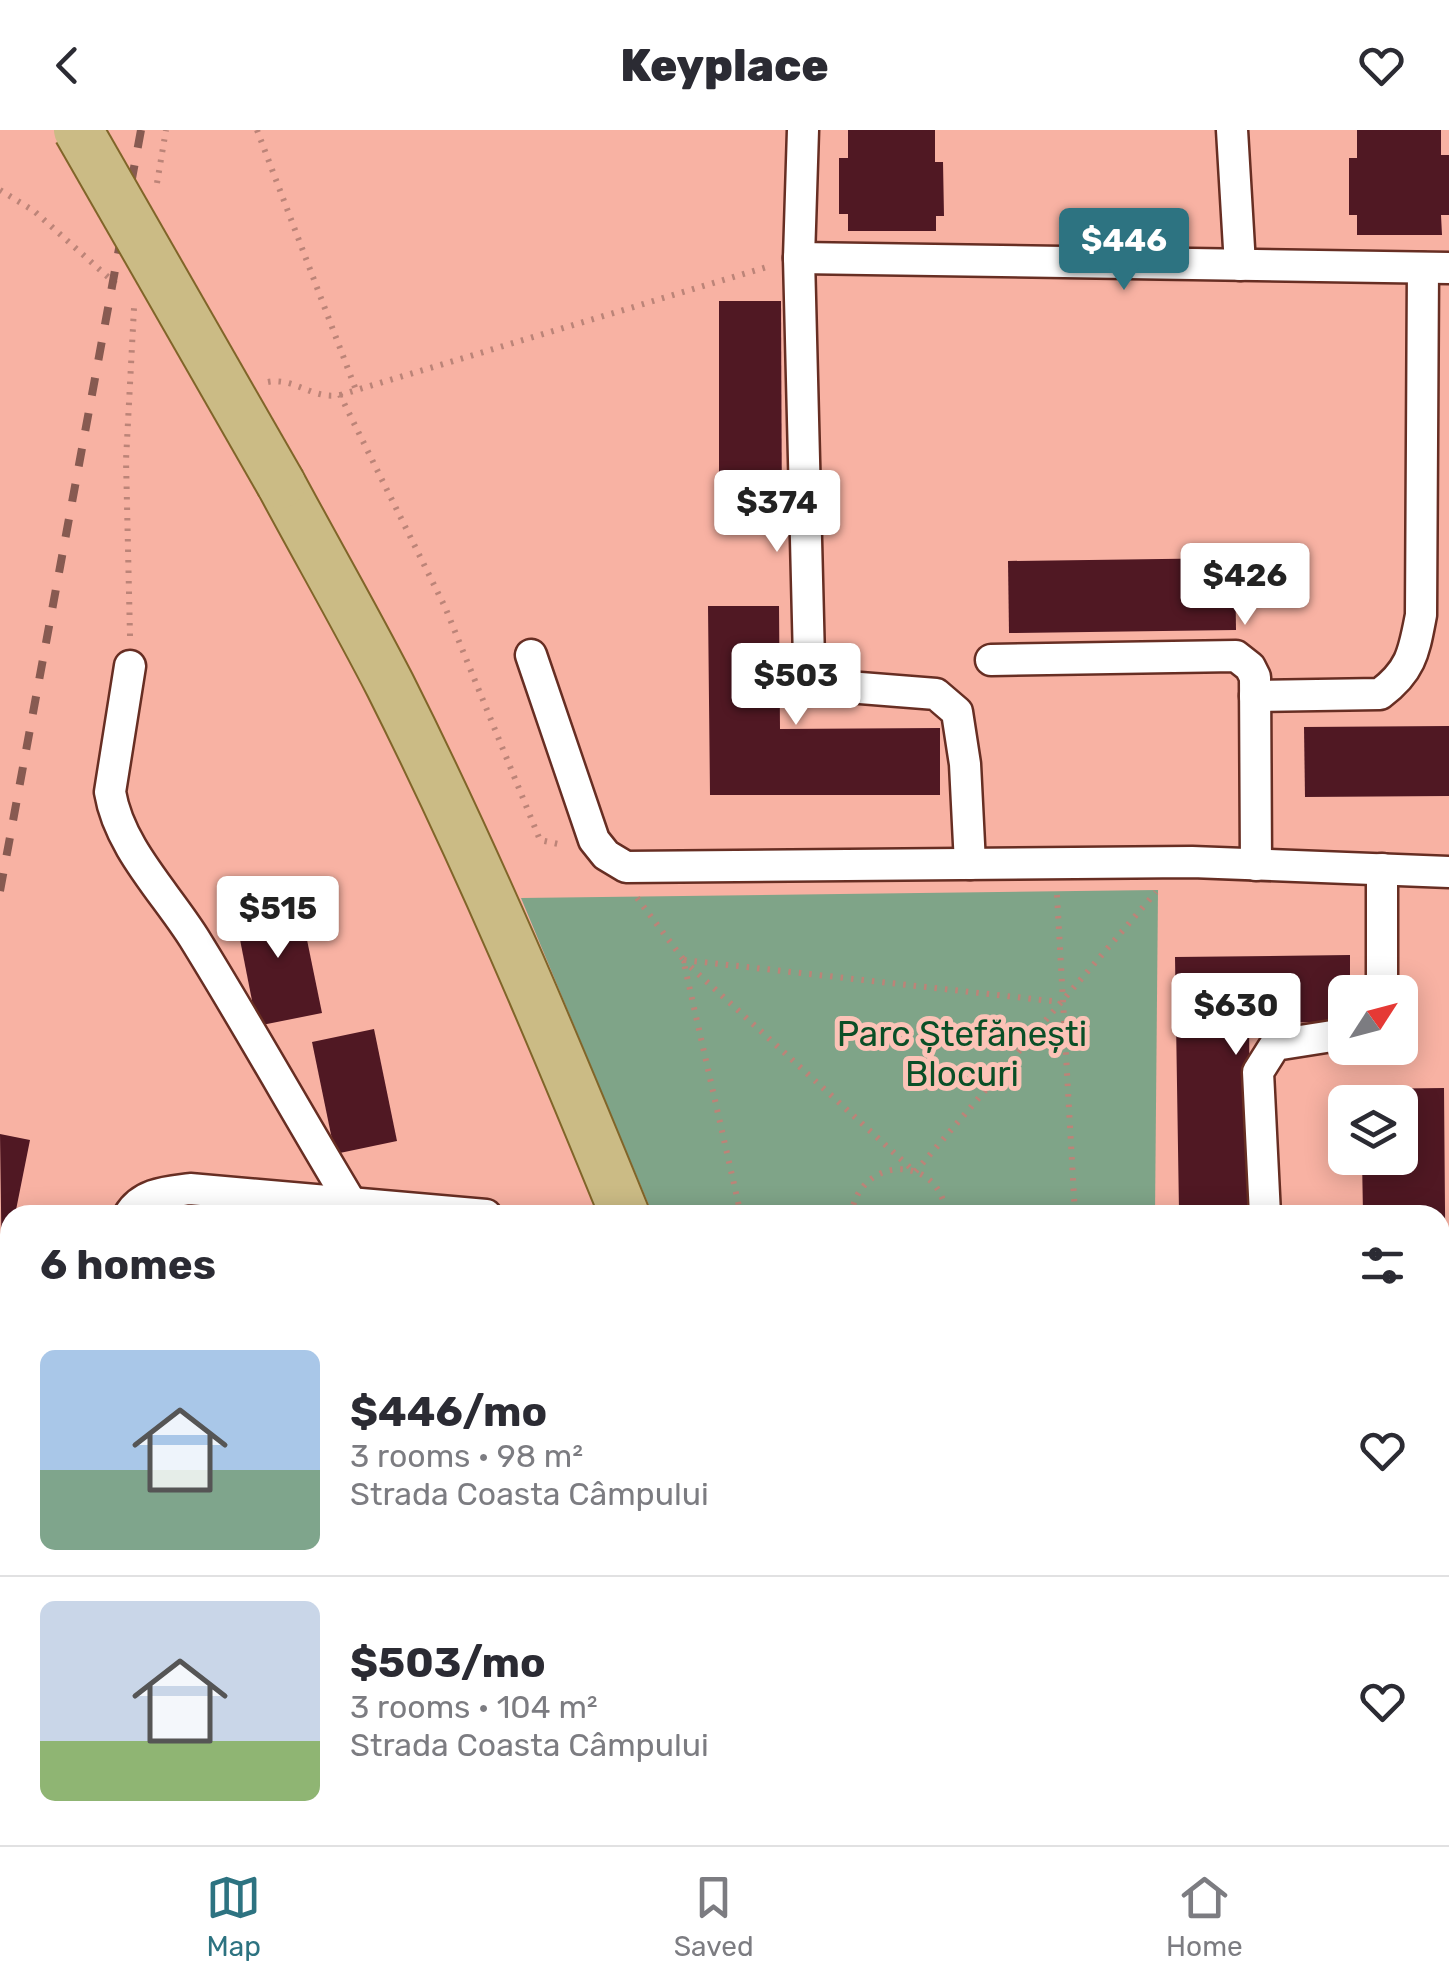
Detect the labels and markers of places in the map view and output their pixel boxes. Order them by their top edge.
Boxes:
pin: $446 [1065,208,1183,293]
pin: $374 [718,470,836,555]
pin: $426 [1186,543,1304,628]
pin: $503 [737,643,855,728]
pin: $515 [219,876,337,961]
pin: $630 [1177,973,1295,1058]

